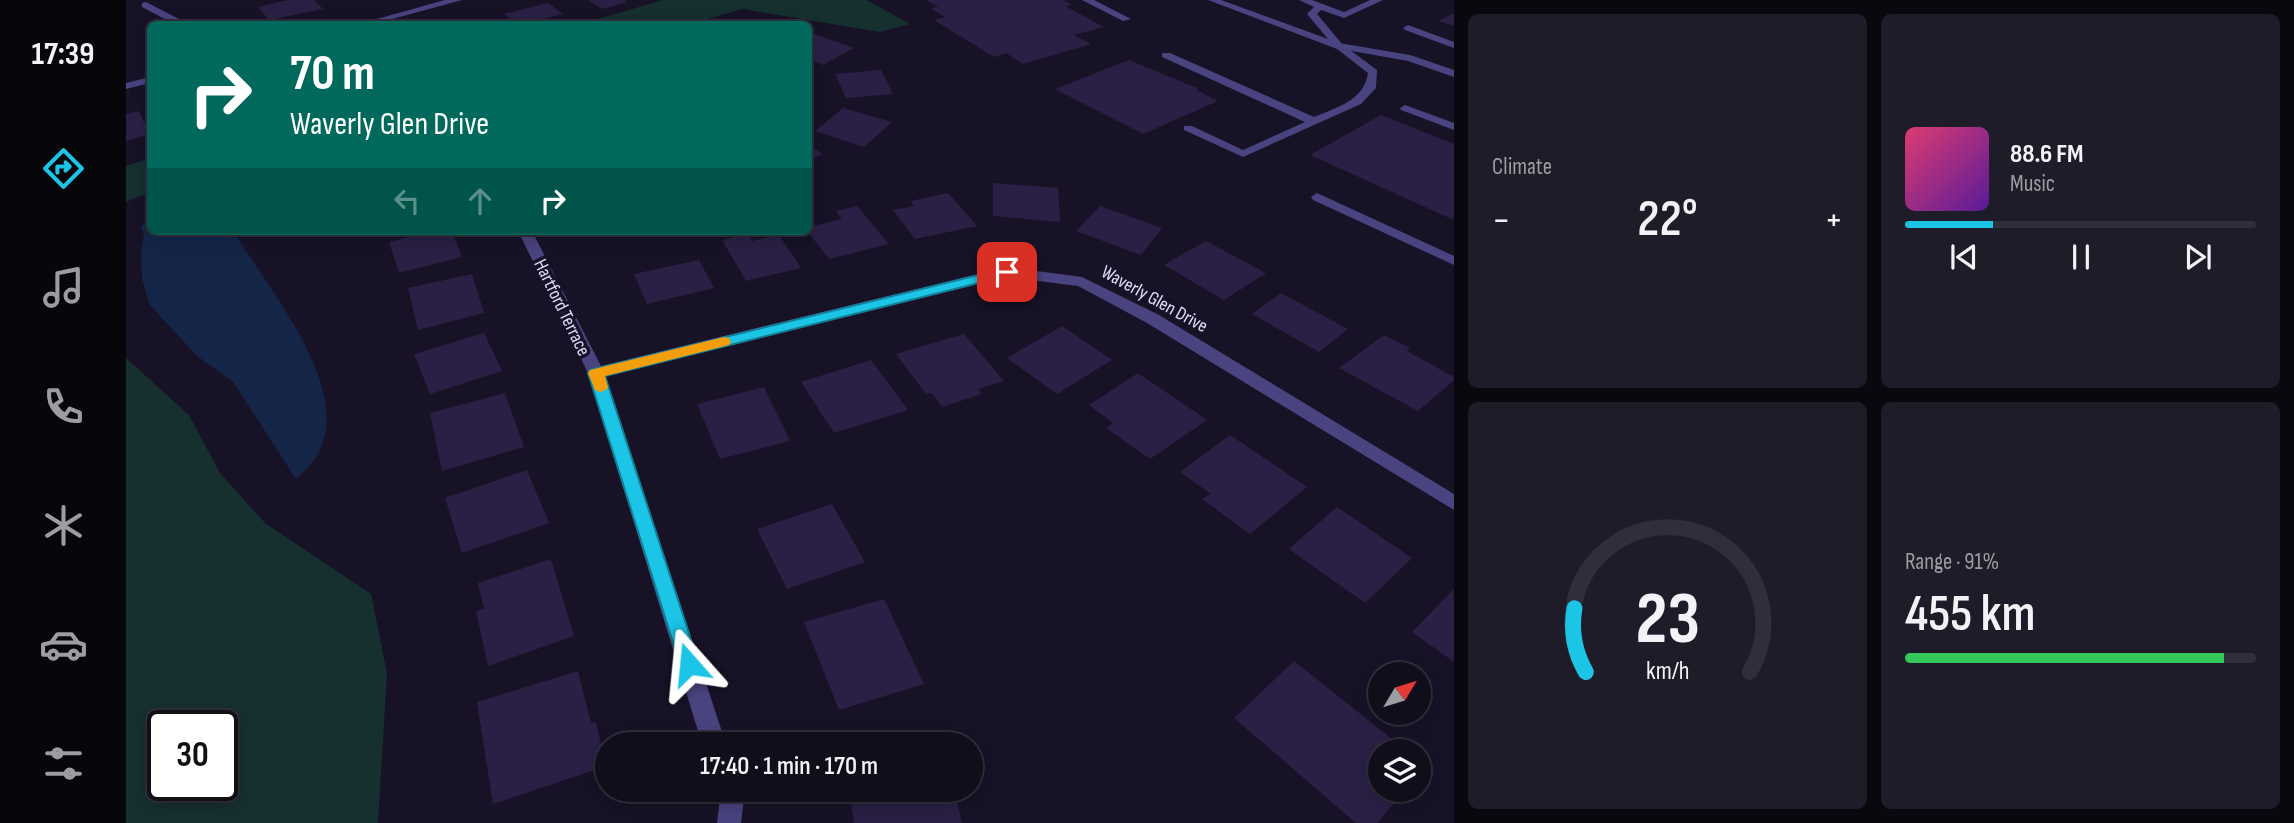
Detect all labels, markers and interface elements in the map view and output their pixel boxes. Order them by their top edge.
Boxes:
text: 17:39 [32,35,94,74]
text: 70 m [290,45,375,104]
icon: right [175,49,266,140]
text: Waverly Glen Drive [290,105,489,144]
text: 88.6 FM [2010,139,2084,170]
icon: directions [39,144,88,193]
text: Climate [1492,153,1552,181]
text: Music [2010,170,2055,198]
icon: left [388,182,426,220]
icon: ahead [461,182,499,220]
icon: right [534,182,572,220]
text: 22° [1637,188,1698,251]
text: − [1492,198,1511,243]
text: + [1824,198,1843,243]
icon: previous [1945,238,1983,276]
icon: pause [2062,238,2100,276]
icon: next [2179,238,2217,276]
pin [977,242,1037,302]
icon: arrive [988,253,1026,291]
street label: Hartford Terrace [528,256,595,360]
street label: Waverly Glen Drive [1097,261,1212,338]
icon: music [39,263,88,312]
icon: phone [39,382,88,431]
icon: climate [39,501,88,550]
text: Range · 91% [1905,548,1999,576]
text: 23 [1635,576,1700,664]
text: 455 km [1905,583,2036,646]
icon: car [39,620,88,669]
position arrow [652,627,726,701]
text: km/h [1646,655,1689,686]
north arrow [1368,662,1432,724]
map controls [1368,662,1431,802]
speed limit sign: 30 [147,710,238,801]
icon: filters [39,739,88,788]
button: layers [1368,739,1431,802]
text: 17:40 · 1 min · 170 m [700,751,878,782]

